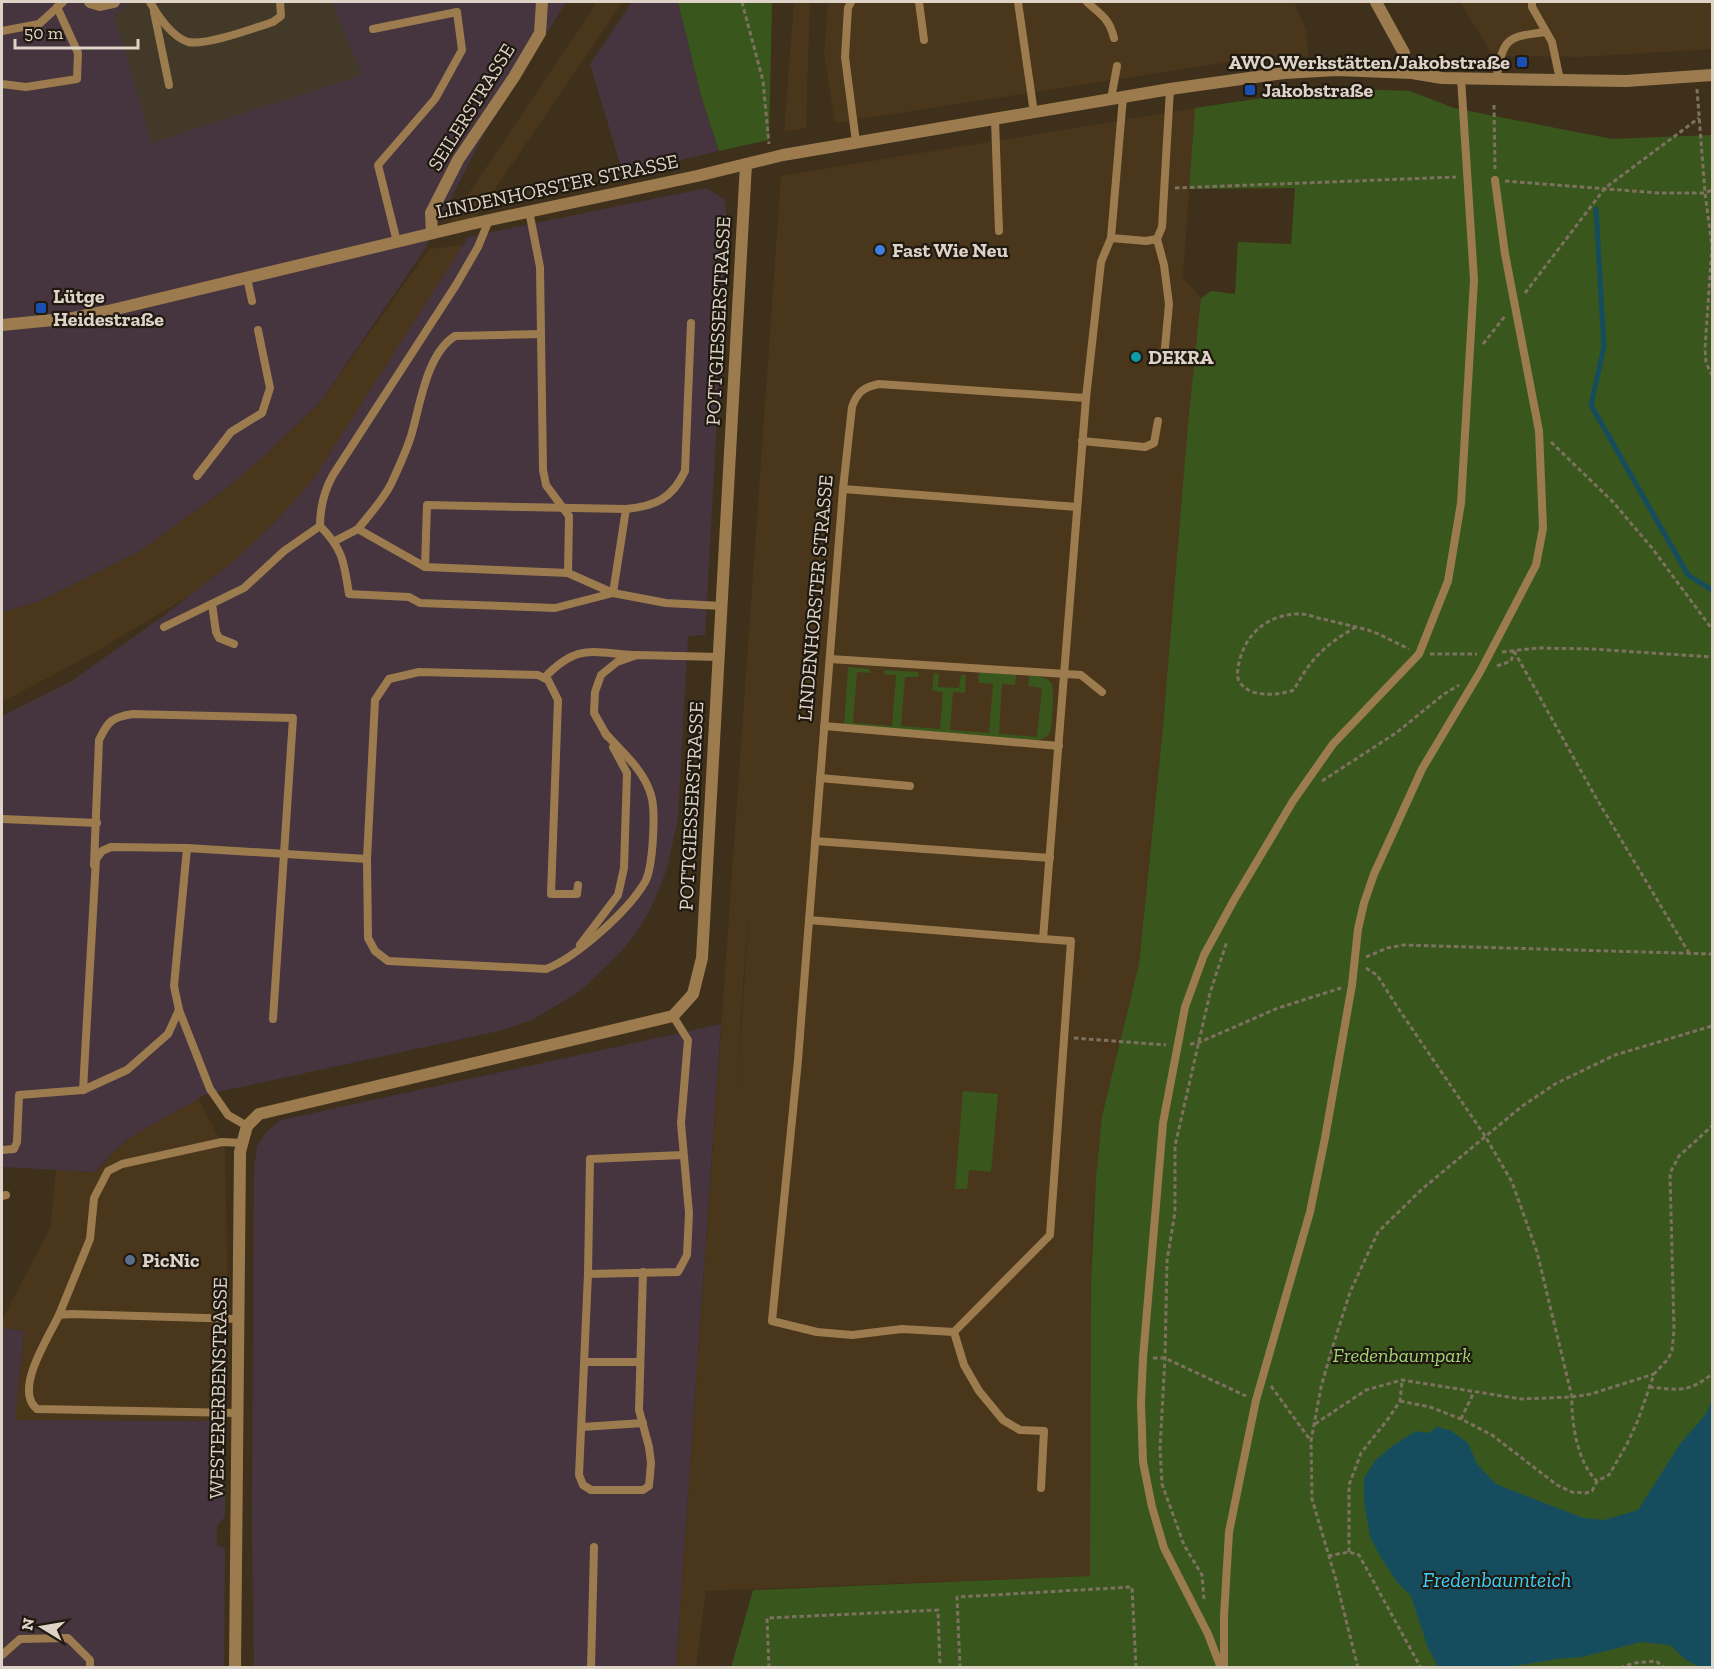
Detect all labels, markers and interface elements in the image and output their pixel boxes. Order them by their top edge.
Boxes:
scale bar [15,12,138,50]
text: 50 m [24,22,64,44]
street label: SEILERSTRASSE [422,39,520,175]
place label: AWO-Werkstätten/Jakobstraße [1229,50,1510,74]
marker: AWO-Werkstätten/Jakobstraße [1515,55,1529,69]
place label: Jakobstraße [1262,78,1373,102]
marker: Jakobstraße [1243,83,1257,97]
street label: LINDENHORSTER STRASSE [434,149,680,223]
street label: POTTGIESSERSTRASSE [701,216,735,426]
place label: Fast Wie Neu [892,238,1008,262]
marker: Fast Wie Neu [873,243,887,257]
place label: Lütge Heidestraße [53,284,164,331]
marker: Lütge Heidestraße [34,301,48,315]
place label: DEKRA [1148,345,1214,369]
marker: DEKRA [1129,350,1143,364]
street label: LINDENHORSTER STRASSE [792,474,838,722]
street label: POTTGIESSERSTRASSE [674,701,708,911]
place label: PicNic [142,1248,200,1272]
marker: PicNic [123,1253,137,1267]
street label: WESTERERBENSTRASSE [204,1277,232,1499]
park label: Fredenbaumpark [1333,1343,1471,1367]
water label: Fredenbaumteich [1423,1567,1571,1592]
north arrow [12,1597,72,1657]
text: N [17,1616,38,1632]

